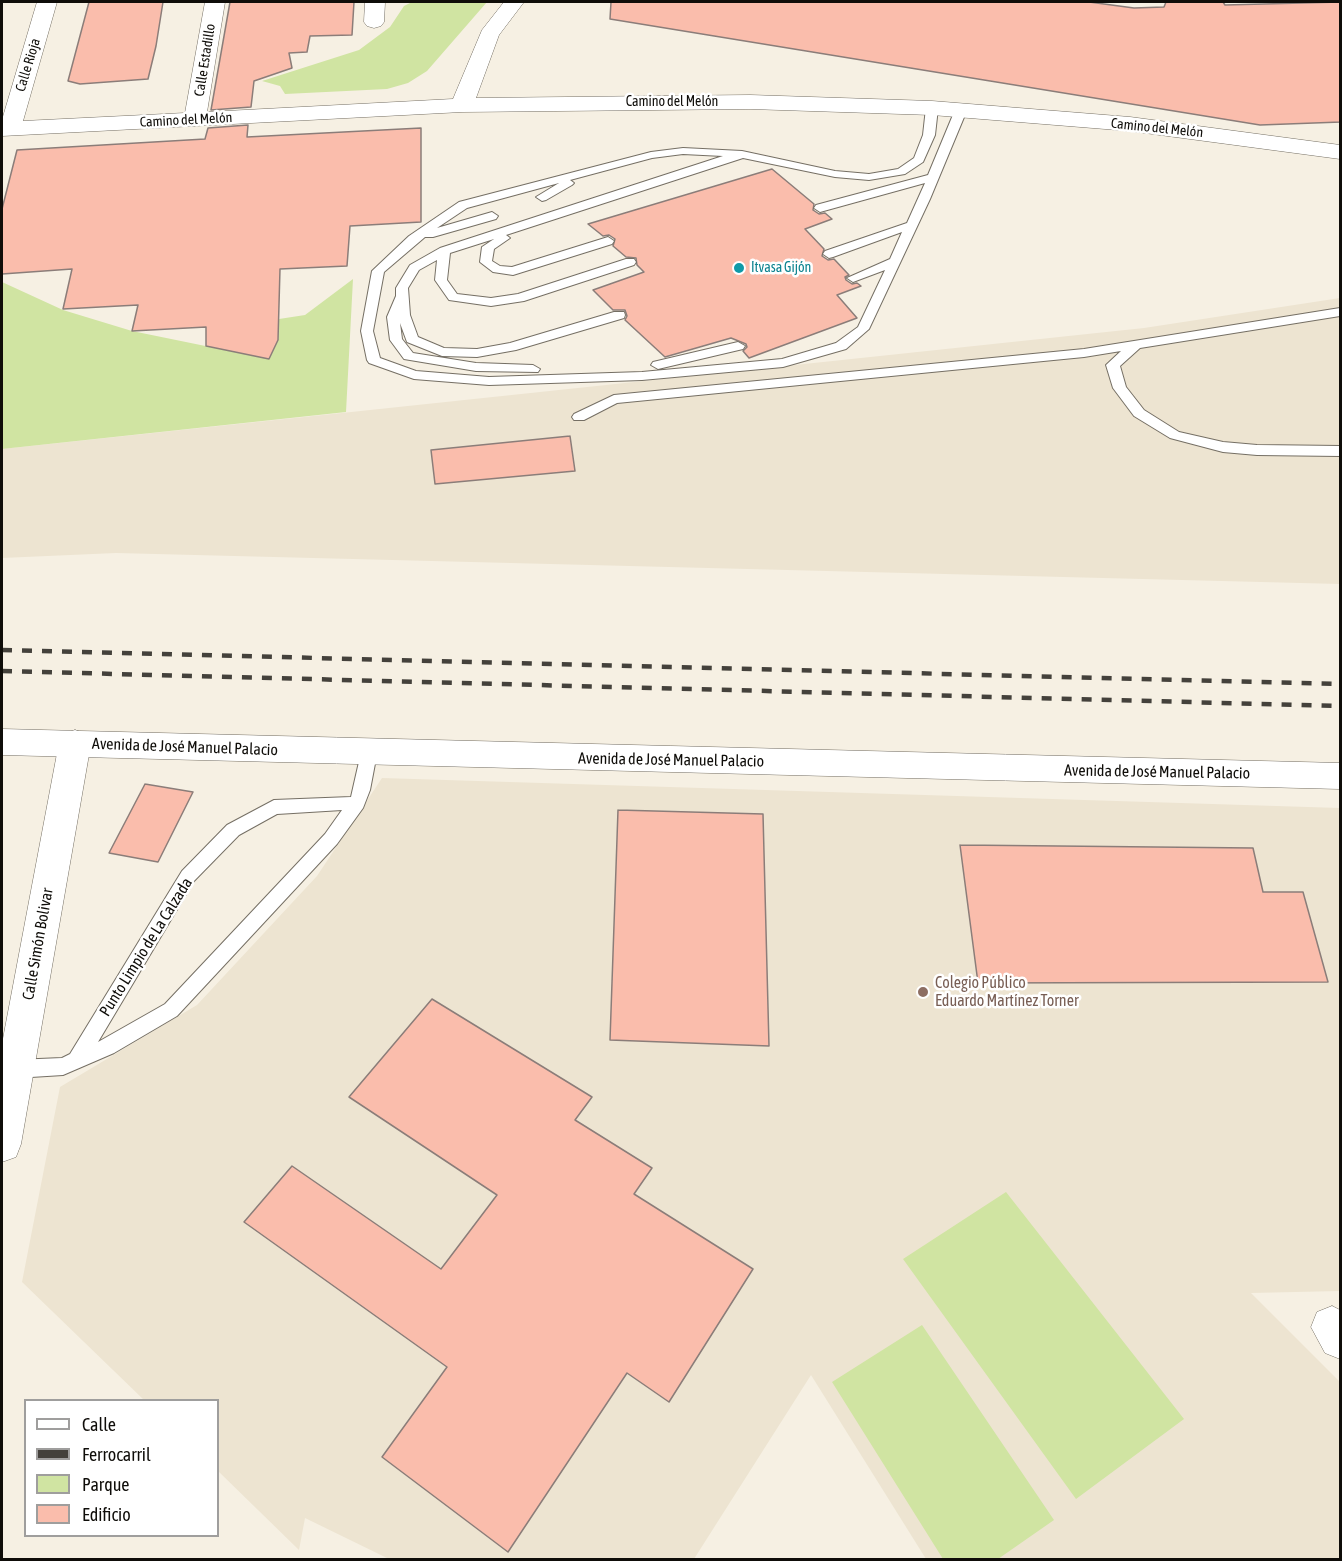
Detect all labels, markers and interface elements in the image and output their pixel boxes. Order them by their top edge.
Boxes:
street label: Calle Estadillo [191,22,219,98]
street label: Calle Rioja [12,36,44,94]
street label: Camino del Melón [626,94,718,110]
street label: Camino del Melón [139,109,233,131]
street label: Camino del Melón [1110,115,1204,141]
place label: Itvasa Gijón [751,260,811,276]
marker: Itvasa Gijón [732,261,746,275]
street label: Avenida de José Manuel Palacio [92,734,278,760]
street label: Avenida de José Manuel Palacio [578,749,764,771]
street label: Avenida de José Manuel Palacio [1064,761,1250,783]
street label: Punto Limpio de La Calzada [96,874,196,1020]
street label: Calle Simón Bolivar [19,886,57,1002]
place label: Colegio Público Eduardo Martínez Torner [935,973,1079,1011]
marker: Colegio Público Eduardo Martínez Torner [916,985,930,999]
legend [24,1399,219,1537]
text: Calle [82,1414,116,1435]
text: Ferrocarril [82,1444,151,1465]
text: Parque [82,1474,130,1495]
text: Edificio [82,1504,131,1525]

